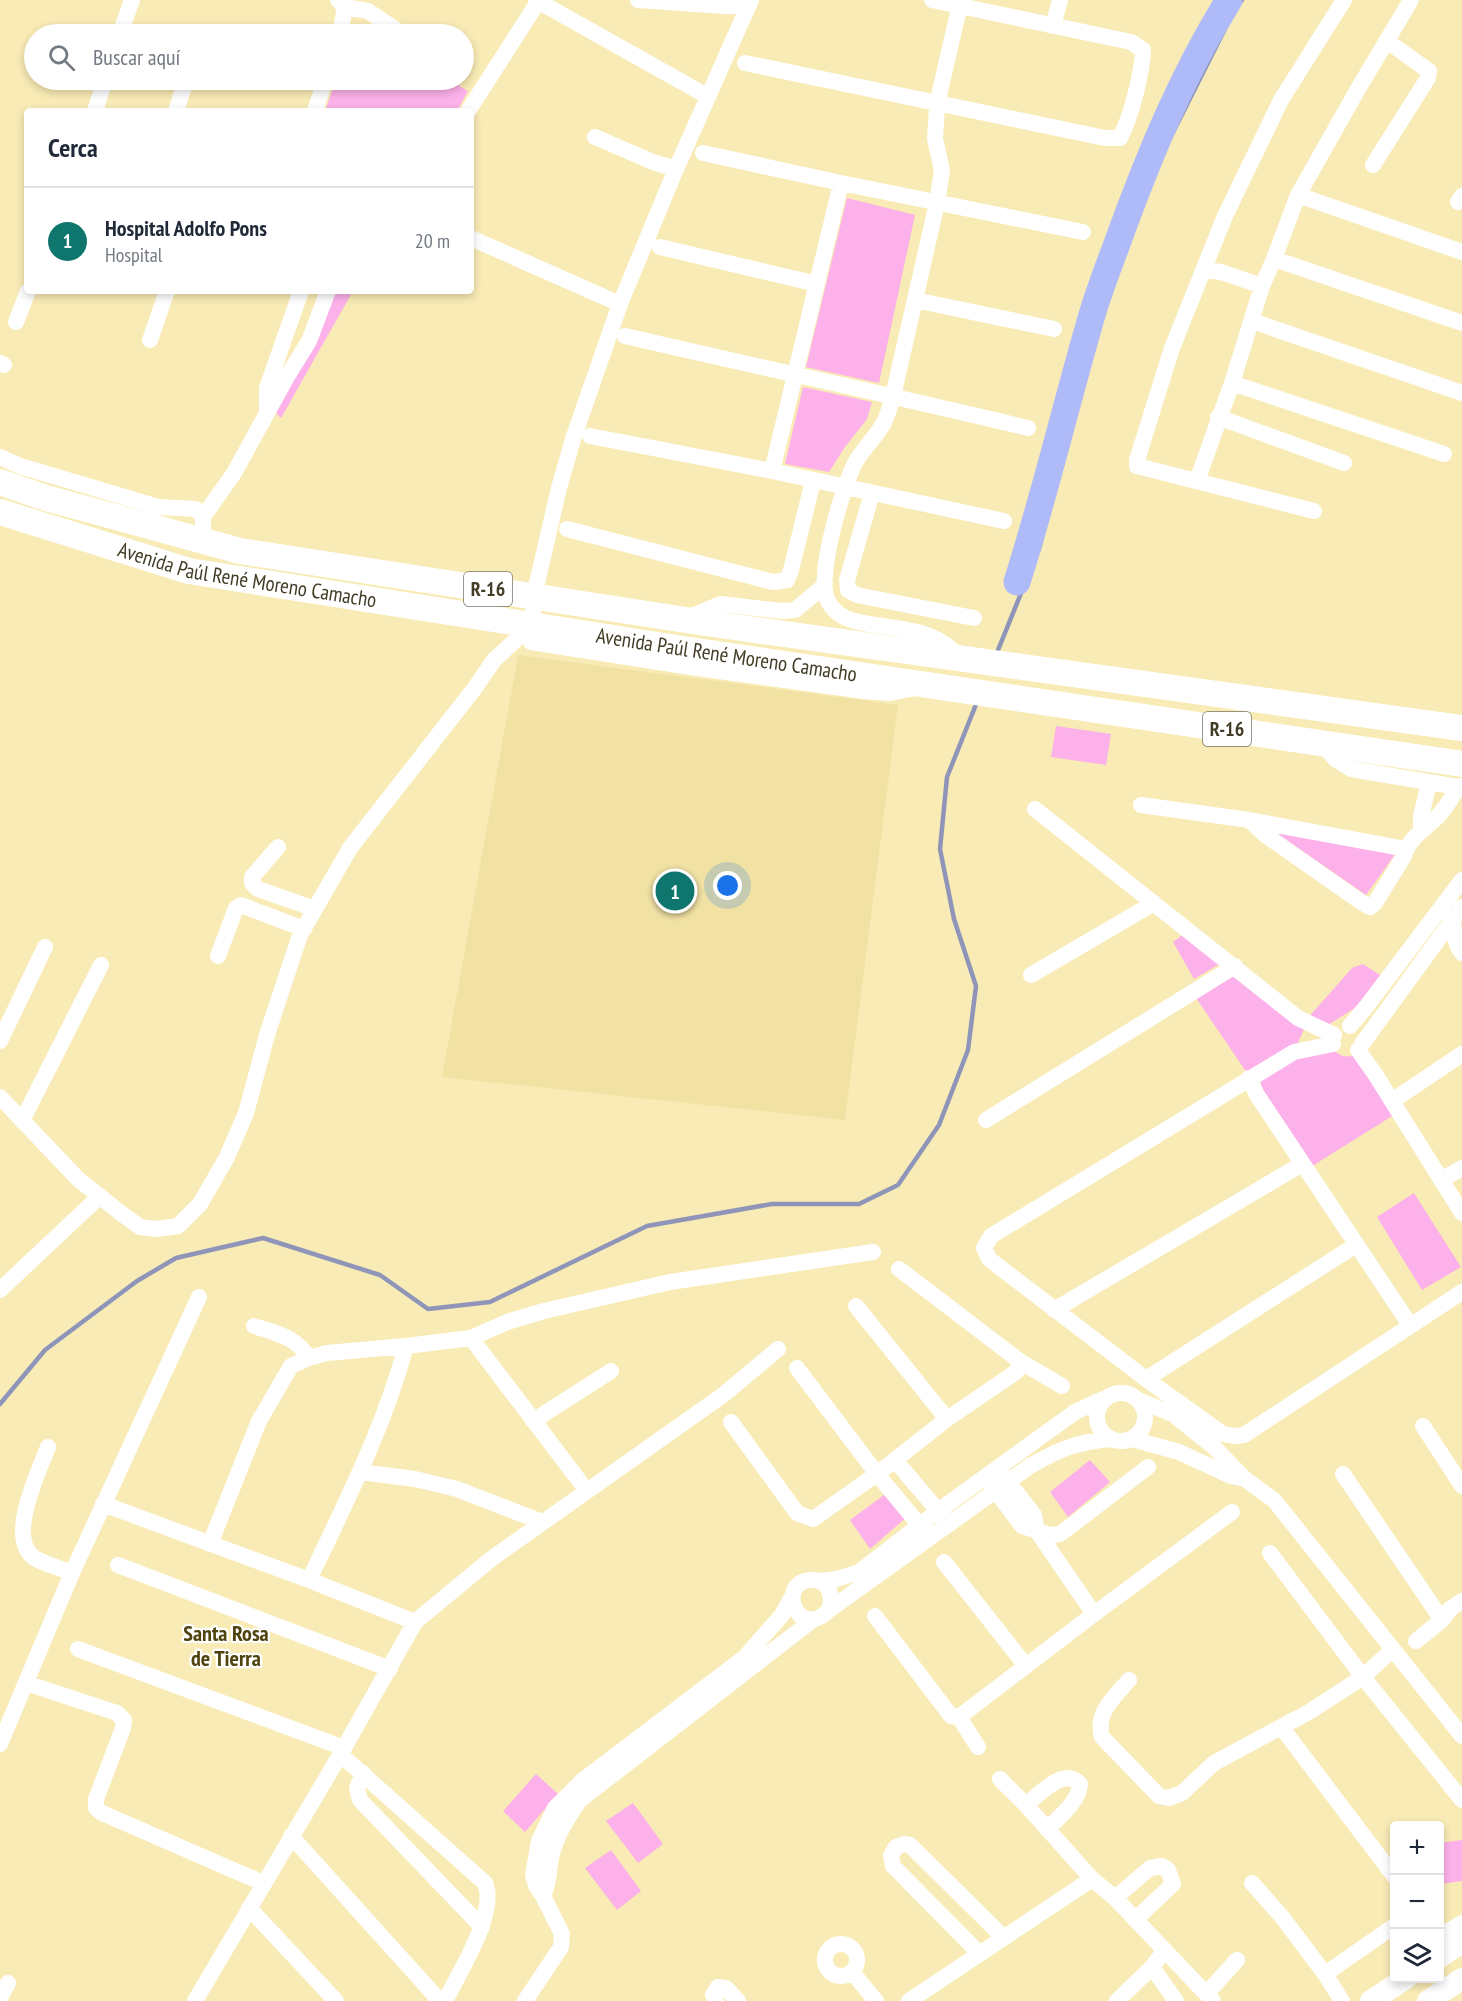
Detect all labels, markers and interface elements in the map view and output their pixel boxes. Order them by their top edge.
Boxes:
search box [24,24,474,90]
icon: search [45,41,78,74]
text: Buscar aquí [93,43,180,71]
text: Cerca [48,131,98,164]
text: Hospital Adolfo Pons [105,214,267,242]
text: 1 [63,228,72,254]
text: 20 m [415,228,450,254]
text: Hospital [105,242,162,268]
street label: Avenida Paúl René Moreno Camacho [115,536,379,613]
road number: R-16 [464,572,512,606]
street label: Avenida Paúl René Moreno Camacho [594,621,859,687]
road number: R-16 [1203,712,1251,746]
pin: 1 [656,868,694,914]
your location [713,871,742,900]
district label: Santa Rosa de Tierra [183,1619,269,1672]
map controls [1390,1821,1444,1983]
button: + [1390,1821,1444,1875]
button: − [1390,1875,1444,1929]
button: layers [1390,1929,1444,1983]

